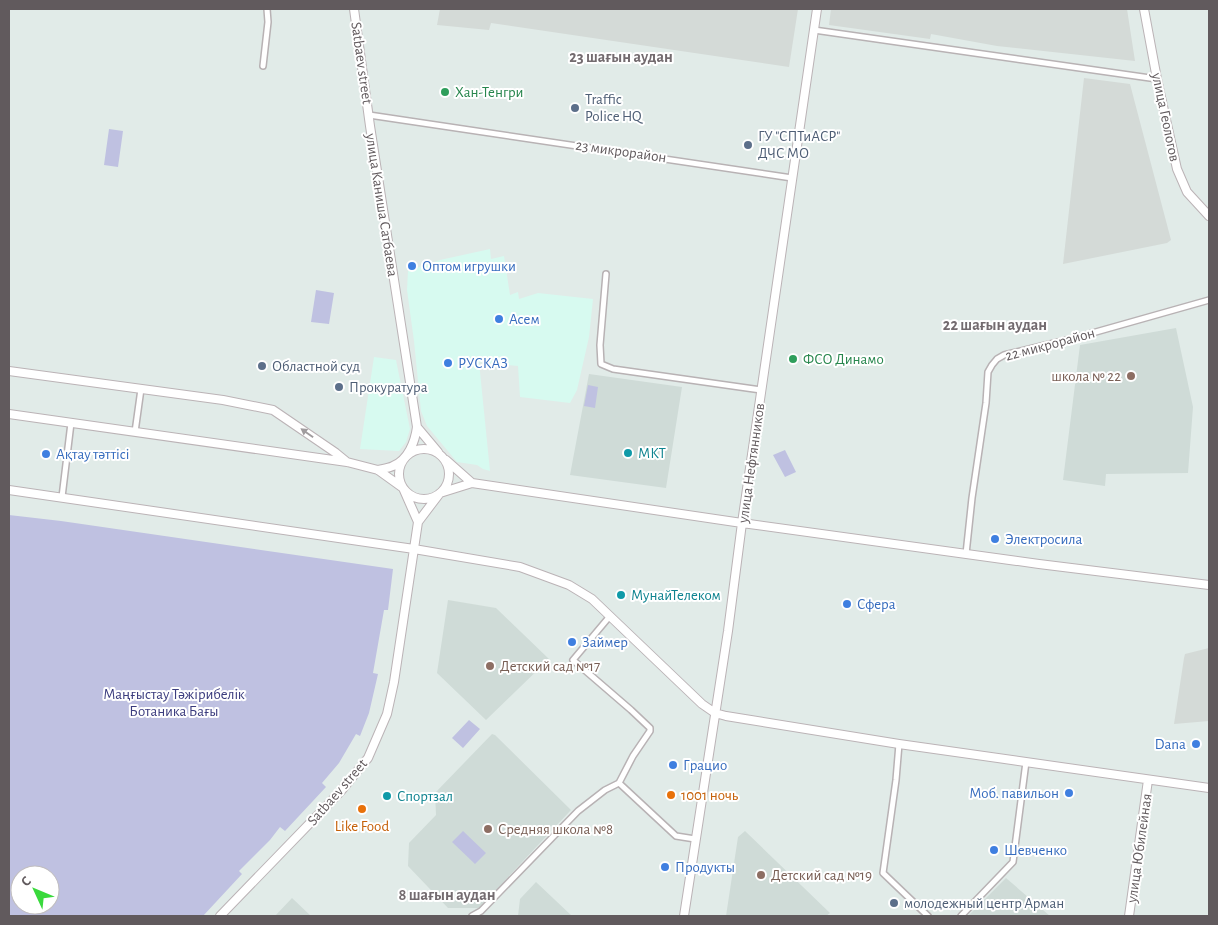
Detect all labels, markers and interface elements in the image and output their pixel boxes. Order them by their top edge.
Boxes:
street label: Satbaev street [348,21,375,105]
district label: 23 шағын аудан [569,49,673,66]
street label: улица Геологов [1149,70,1182,163]
place label: Хан-Тенгри [455,85,523,100]
marker: Хан-Тенгри [439,86,451,98]
place label: Traffic Police HQ [585,92,643,124]
marker: Traffic Police HQ [569,102,581,114]
place label: ГУ "СПТиАСР" ДЧС МО [758,129,841,161]
street label: улица Каниша Сатбаева [363,131,400,278]
street label: 23 микрорайон [575,138,667,165]
marker: ГУ "СПТиАСР" ДЧС МО [742,139,754,151]
place label: Оптом игрушки [422,259,516,274]
marker: Оптом игрушки [406,260,418,272]
place label: Асем [509,312,540,327]
marker: Асем [493,313,505,325]
district label: 22 шағын аудан [943,317,1047,334]
street label: 22 микрорайон [1004,325,1097,364]
place label: ФСО Динамо [803,352,884,367]
marker: ФСО Динамо [787,353,799,365]
place label: РУСКАЗ [458,356,508,371]
marker: РУСКАЗ [442,357,454,369]
place label: Областной суд [272,359,360,374]
marker: Областной суд [256,360,268,372]
place label: школа № 22 [1051,369,1121,384]
marker: школа № 22 [1125,370,1137,382]
place label: Прокуратура [349,380,428,395]
marker: Прокуратура [333,381,345,393]
street label: улица Нефтянников [736,402,767,525]
one-way arrow [301,428,314,438]
place label: МКТ [638,446,666,461]
place label: Ақтау тәттісі [56,447,129,462]
marker: МКТ [622,447,634,459]
marker: Ақтау тәттісі [40,448,52,460]
place label: Электросила [1005,532,1082,547]
marker: Электросила [989,533,1001,545]
place label: МунайТелеком [631,588,721,603]
marker: МунайТелеком [615,589,627,601]
place label: Сфера [857,597,896,612]
marker: Сфера [841,598,853,610]
place label: Займер [582,635,628,650]
marker: Займер [566,636,578,648]
place label: Детский сад №17 [500,659,600,674]
marker: Детский сад №17 [484,660,496,672]
park label: Маңғыстау Тәжірибелік Ботаника Бағы [103,687,245,719]
place label: Dana [1155,737,1186,752]
marker: Dana [1190,738,1202,750]
street label: Satbaev street [305,756,370,828]
place label: Грацио [683,758,727,773]
marker: Грацио [667,759,679,771]
place label: Моб. павильон [969,786,1059,801]
marker: Моб. павильон [1063,787,1075,799]
place label: 1001 ночь [681,788,739,803]
place label: Спортзал [397,789,453,804]
marker: 1001 ночь [665,789,677,801]
marker: Спортзал [381,790,393,802]
street label: улица Юбилейная [1124,793,1155,905]
marker: Like Food [356,803,368,815]
place label: Like Food [335,819,389,834]
place label: Средняя школа №8 [498,822,613,837]
marker: Средняя школа №8 [482,823,494,835]
place label: Шевченко [1004,843,1067,858]
marker: Шевченко [988,844,1000,856]
place label: Продукты [675,860,735,875]
marker: Продукты [659,861,671,873]
north arrow [10,865,60,915]
place label: Детский сад №19 [771,868,872,883]
marker: Детский сад №19 [755,869,767,881]
text: С [19,874,34,889]
district label: 8 шағын аудан [398,887,496,904]
place label: молодежный центр Арман [904,896,1064,911]
marker: молодежный центр Арман [888,897,900,909]

